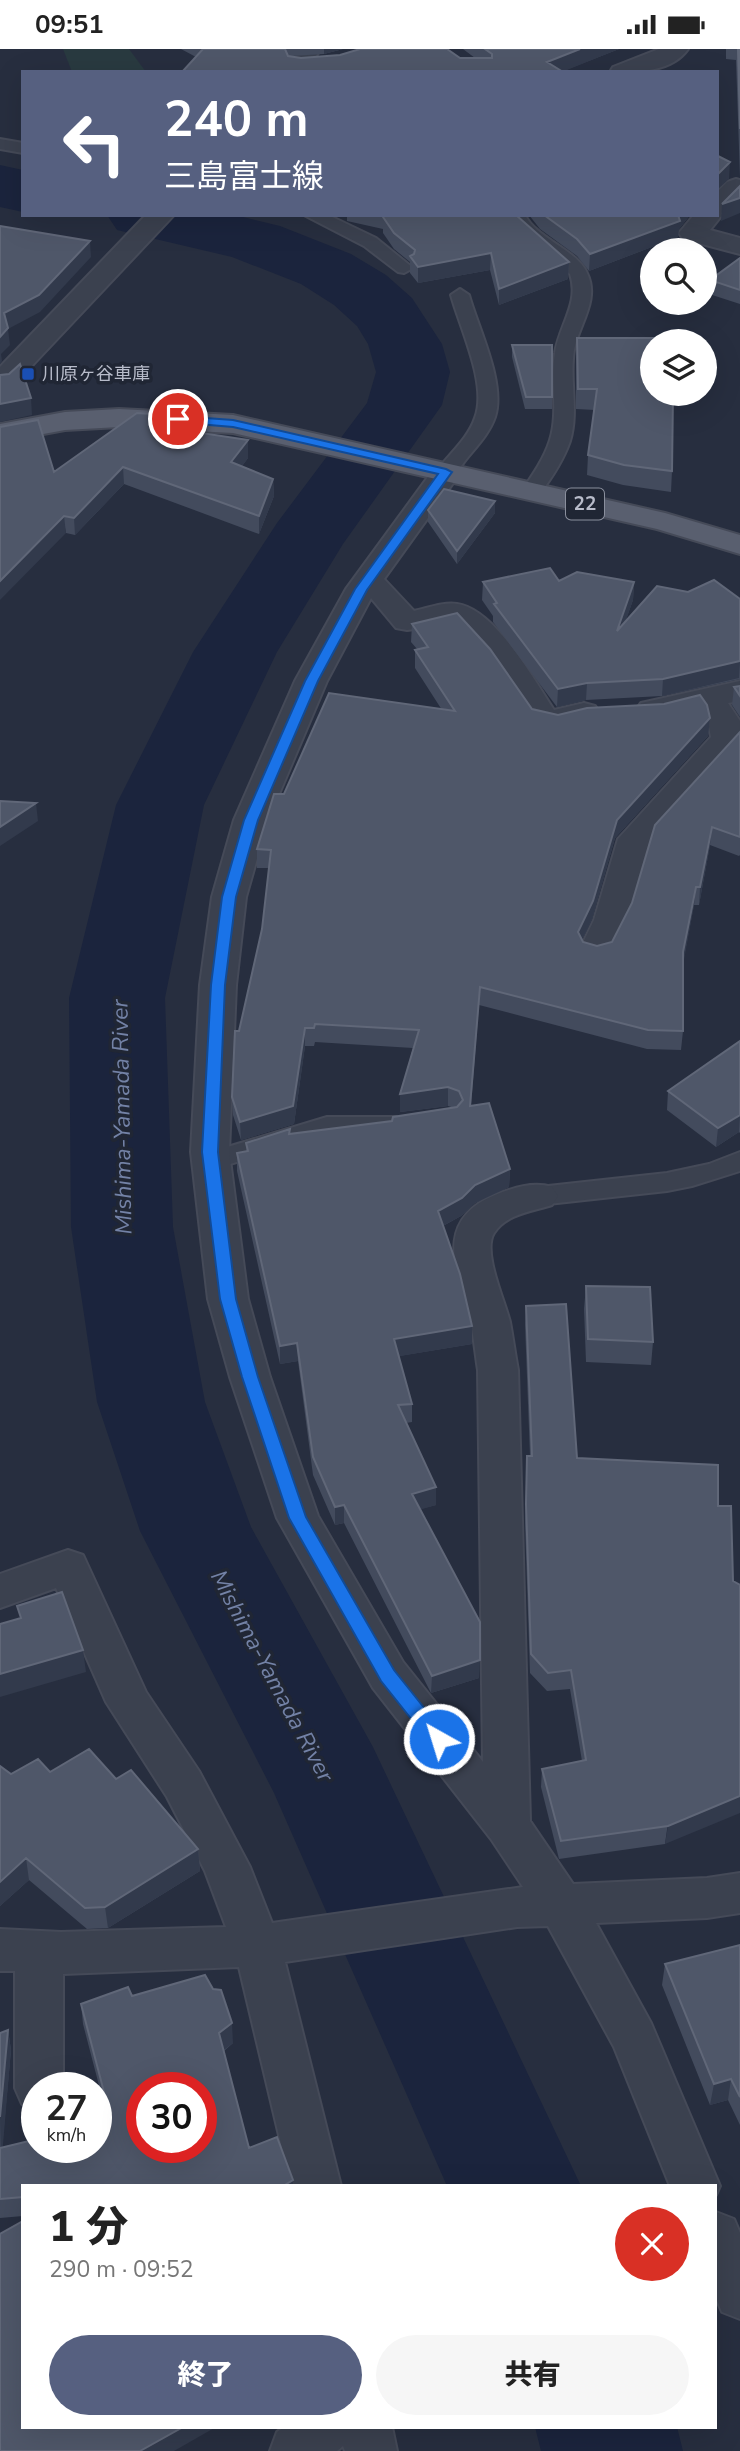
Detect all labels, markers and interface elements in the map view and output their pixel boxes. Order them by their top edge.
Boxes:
text: 09:51 [35,7,104,42]
text: 240 m [164,86,308,153]
icon: left [49,98,140,189]
text: 三島富士線 [164,155,324,198]
map controls [640,238,717,406]
button: search [640,238,717,315]
button: layers [640,329,717,406]
place label: 川原ヶ谷車庫 [42,362,150,386]
marker: 川原ヶ谷車庫 [20,366,36,382]
pin [148,389,208,449]
icon: arrive [159,400,197,438]
road number: 22 [566,489,604,519]
water label: Mishima-Yamada River [104,998,140,1235]
water label: Mishima-Yamada River [203,1565,341,1788]
position arrow [402,1702,476,1776]
speed limit sign: 30 [126,2072,217,2163]
text: 27 [45,2085,88,2132]
text: km/h [47,2123,86,2147]
text: 1 分 [49,2199,128,2256]
button: close [615,2207,689,2281]
text: 290 m · 09:52 [49,2254,194,2285]
button: 終了 [49,2335,362,2415]
button: 共有 [376,2335,689,2415]

